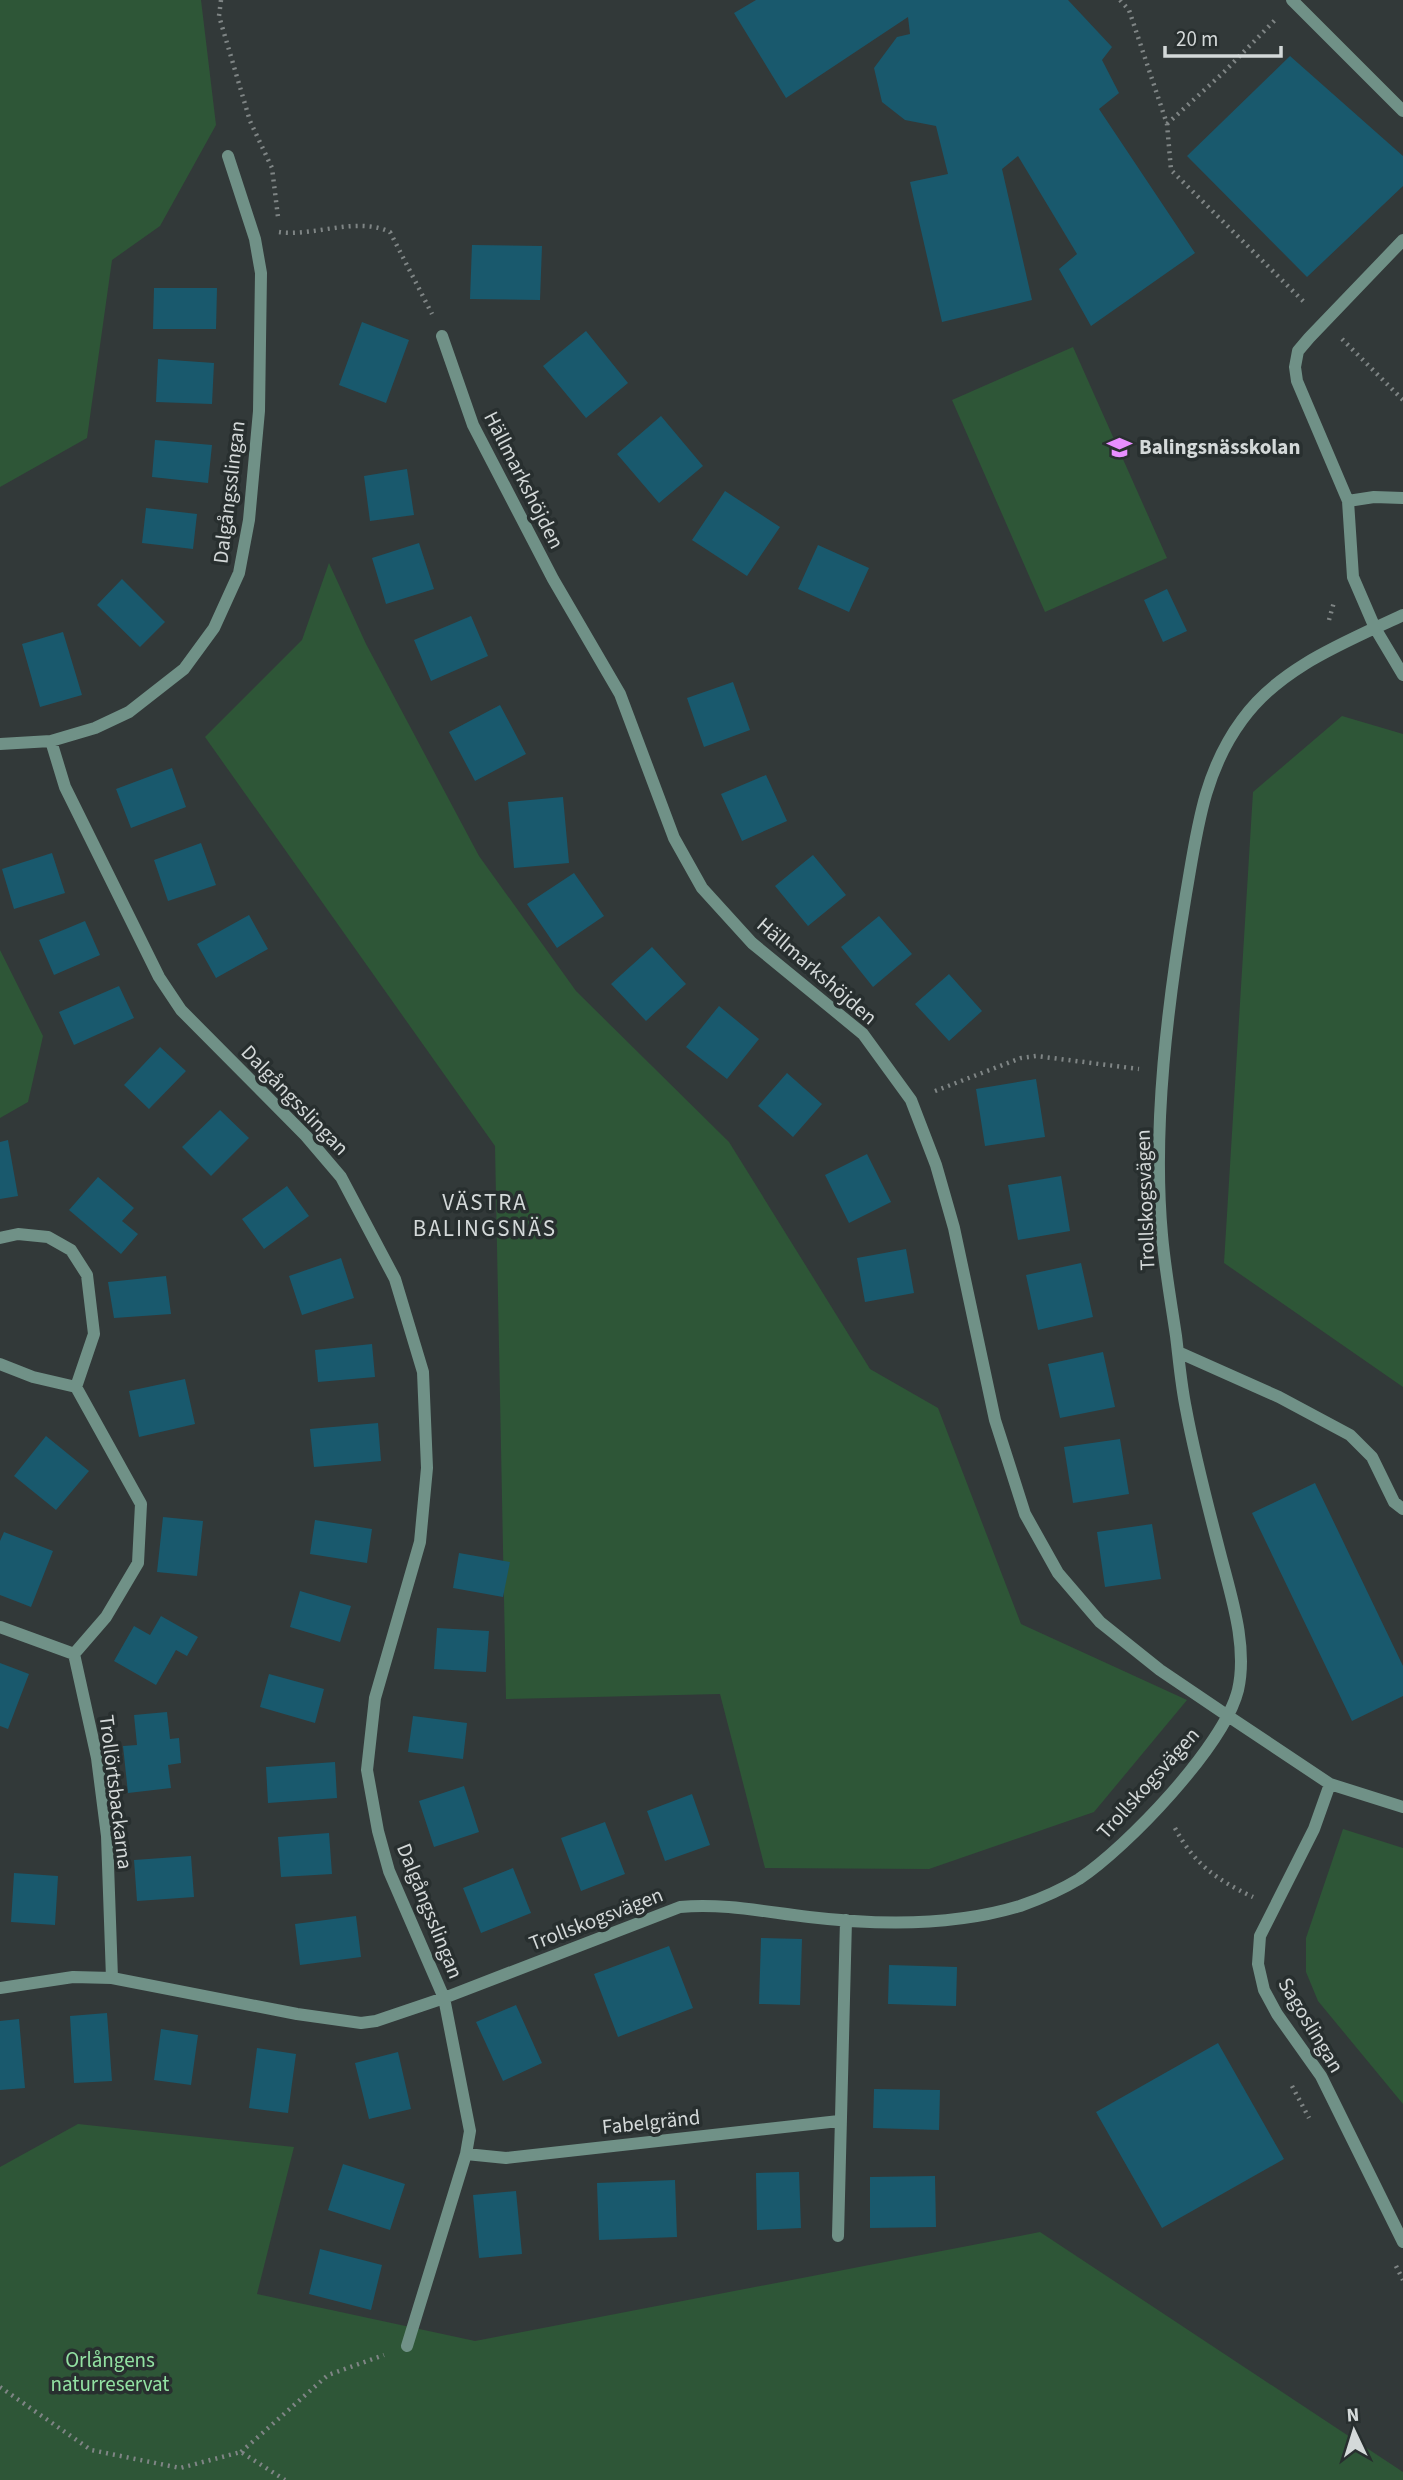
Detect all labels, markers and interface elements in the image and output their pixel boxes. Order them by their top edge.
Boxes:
scale bar [1165,14,1280,58]
text: 20 m [1176,24,1218,54]
street label: Hällmarkshöjden [476,406,572,554]
street label: Dalgångsslingan [205,419,253,565]
place label: Balingsnässkolan [1139,432,1300,462]
school or university icon: Balingsnässkolan [1105,433,1133,461]
street label: Hällmarkshöjden [750,910,884,1032]
street label: Dalgångsslingan [234,1038,356,1162]
street label: Trollskogsvägen [1128,1129,1162,1271]
district label: VÄSTRA BALINGSNÄS [413,1186,557,1245]
street label: Trollörtsbackarna [92,1713,140,1871]
street label: Trollskogsvägen [1090,1720,1206,1846]
street label: Dalgångsslingan [389,1839,471,1983]
street label: Trollskogsvägen [525,1880,667,1958]
street label: Sagoslingan [1271,1972,1351,2078]
street label: Fabelgränd [600,2102,702,2142]
park label: Orlångens naturreservat [51,2345,169,2399]
north arrow [1319,2396,1389,2466]
text: N [1346,2402,1360,2429]

